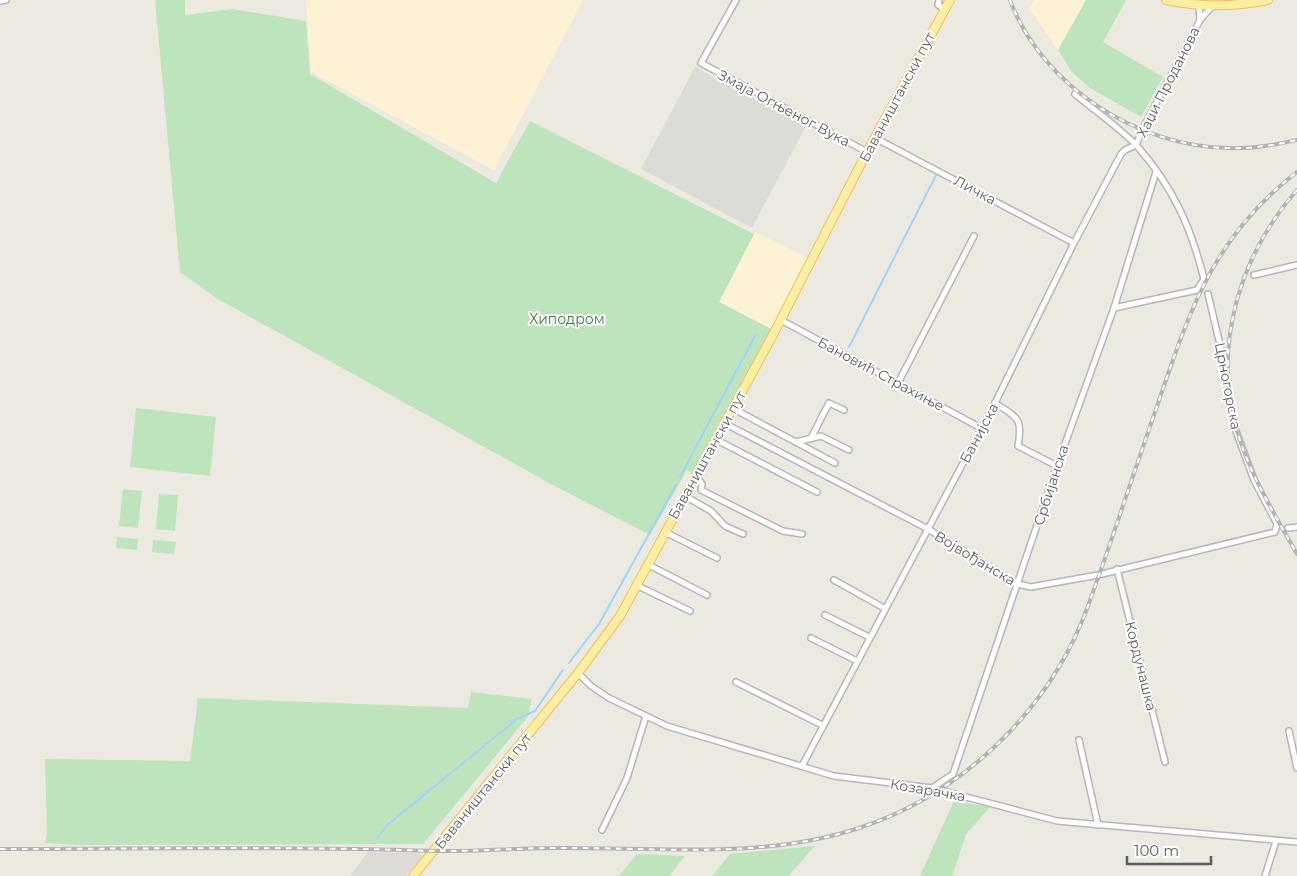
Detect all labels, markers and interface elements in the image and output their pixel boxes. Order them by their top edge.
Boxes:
street label: Хаџи Проданова [1132,24,1204,140]
street label: Баваништански пут [855,29,939,165]
street label: Змаја Огњеног Вука [715,66,853,150]
street label: Личка [951,171,999,209]
park label: Хиподром [529,310,605,328]
street label: Бановић Страхиње [815,333,947,415]
street label: Црногорска [1211,341,1245,431]
street label: Баваништански пут [664,387,750,523]
street label: Банијска [956,400,1002,466]
street label: Србијанска [1029,442,1073,528]
street label: Војвођанска [931,527,1019,589]
street label: Кордунашка [1121,619,1161,713]
street label: Баваништански пут [431,729,536,853]
street label: Козарачка [889,775,967,805]
scale bar [1127,834,1211,866]
text: 100 m [1134,841,1179,860]

